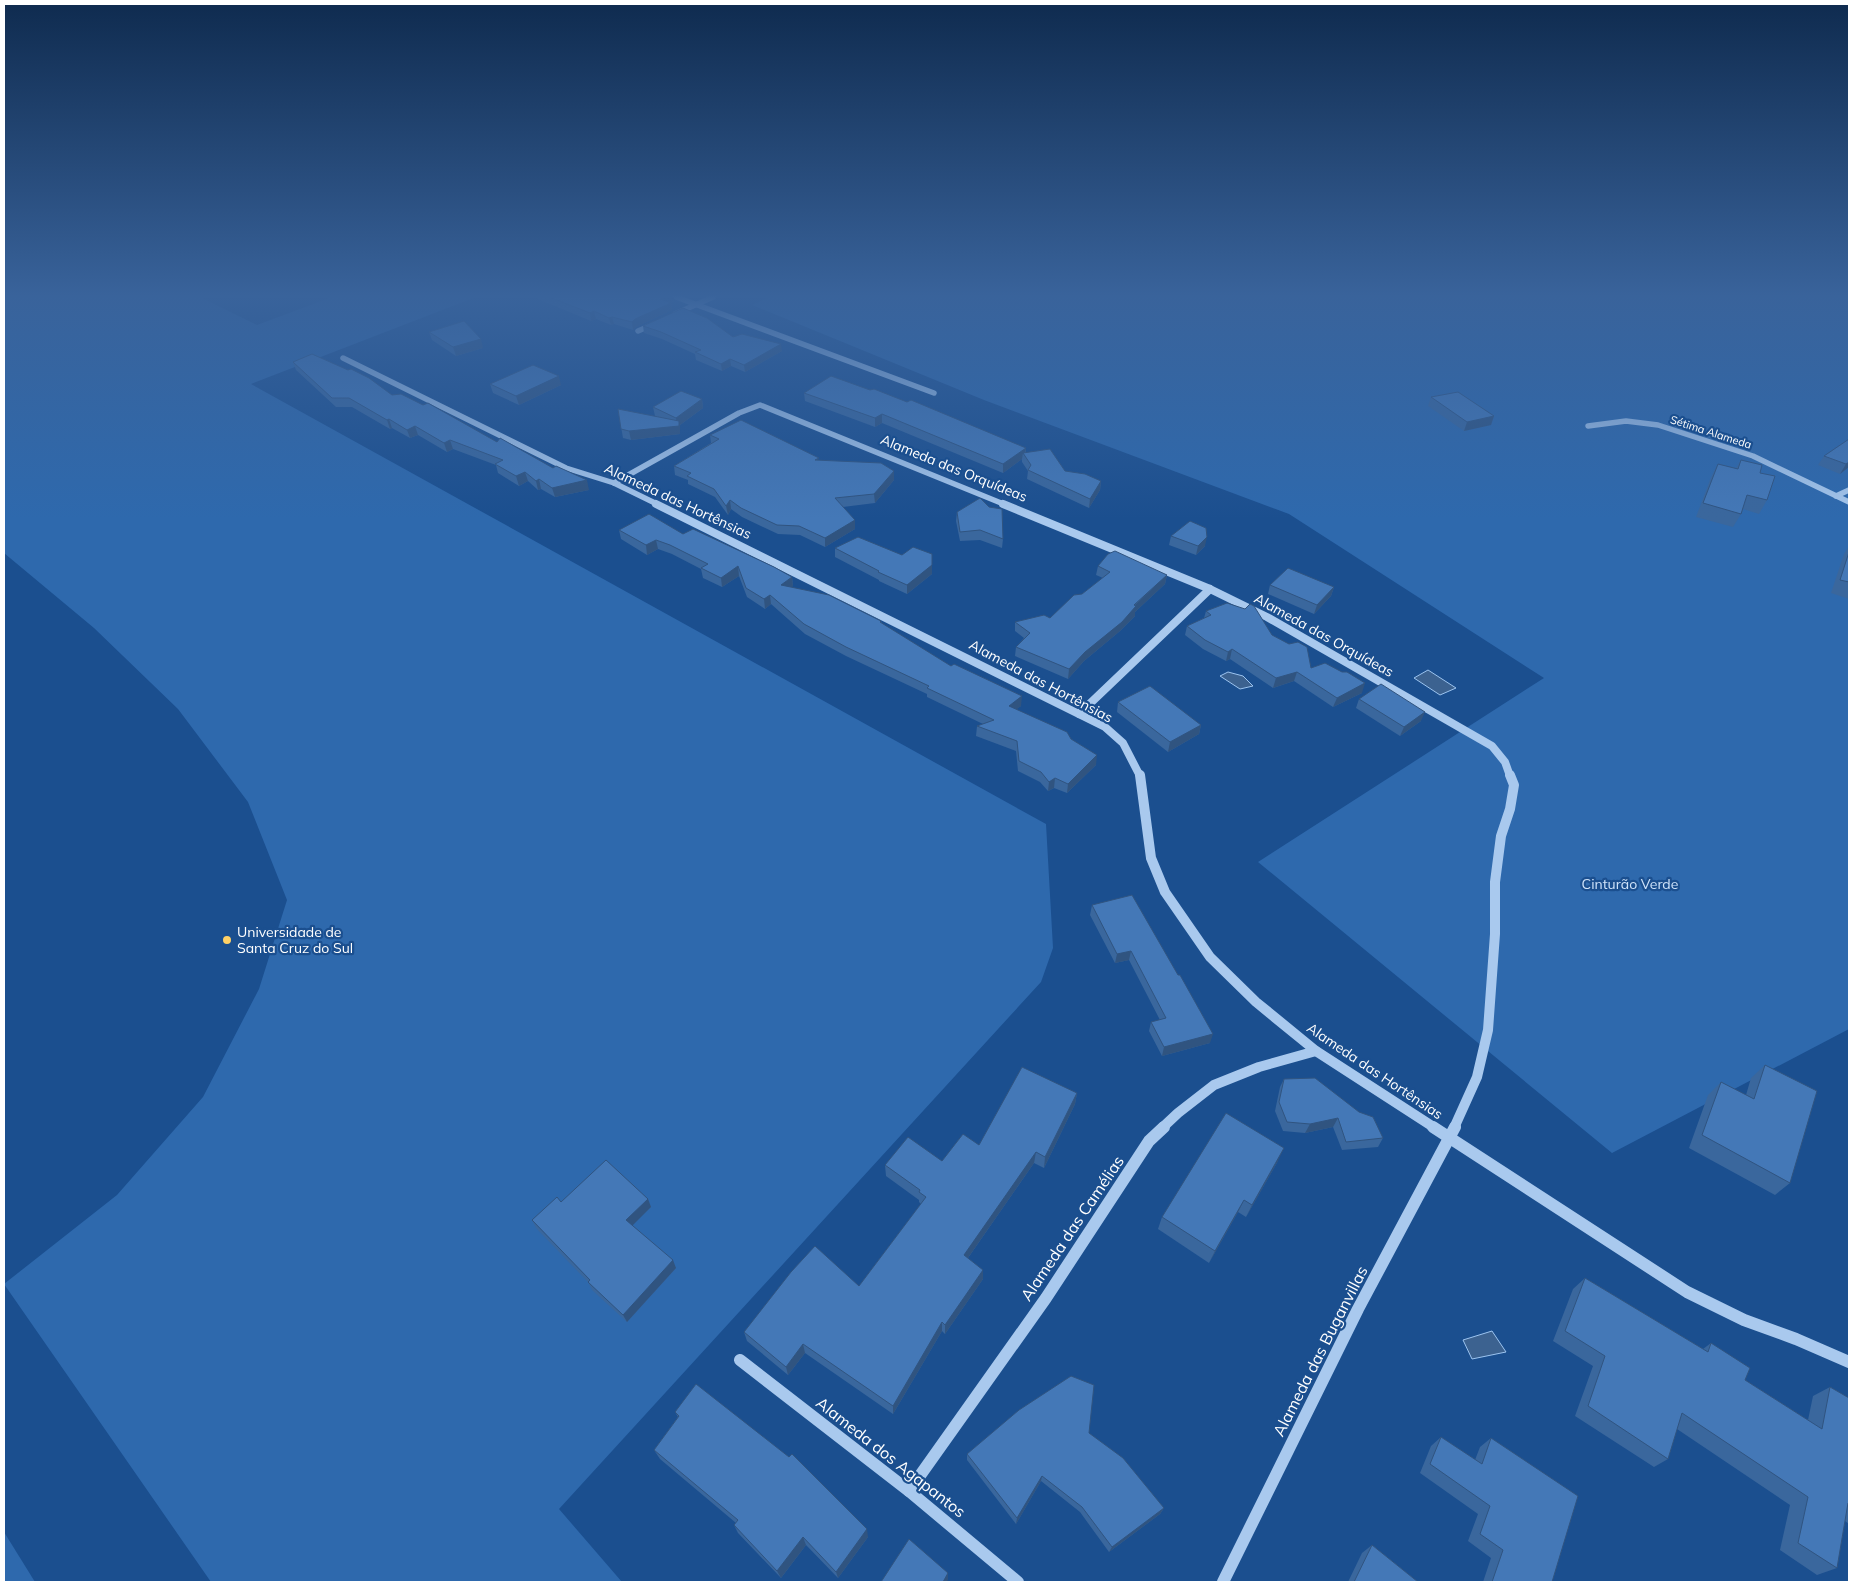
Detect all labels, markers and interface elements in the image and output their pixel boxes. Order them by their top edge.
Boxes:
street label: Sétima Alameda [1669,412,1753,452]
street label: Alameda das Orquídeas [878,430,1030,506]
street label: Alameda das Hortênsias [602,459,754,543]
street label: Alameda das Orquídeas [1251,589,1397,681]
street label: Alameda das Hortênsias [966,635,1116,727]
park label: Cinturão Verde [1582,875,1678,893]
place label: Universidade de Santa Cruz do Sul [237,923,353,957]
marker: Universidade de Santa Cruz do Sul [221,934,233,946]
street label: Alameda das Hortênsias [1304,1019,1446,1123]
street label: Alameda das Camélias [1016,1152,1128,1304]
street label: Alameda das Buganvillas [1268,1262,1372,1440]
street label: Alameda dos Agapantos [812,1392,970,1522]

